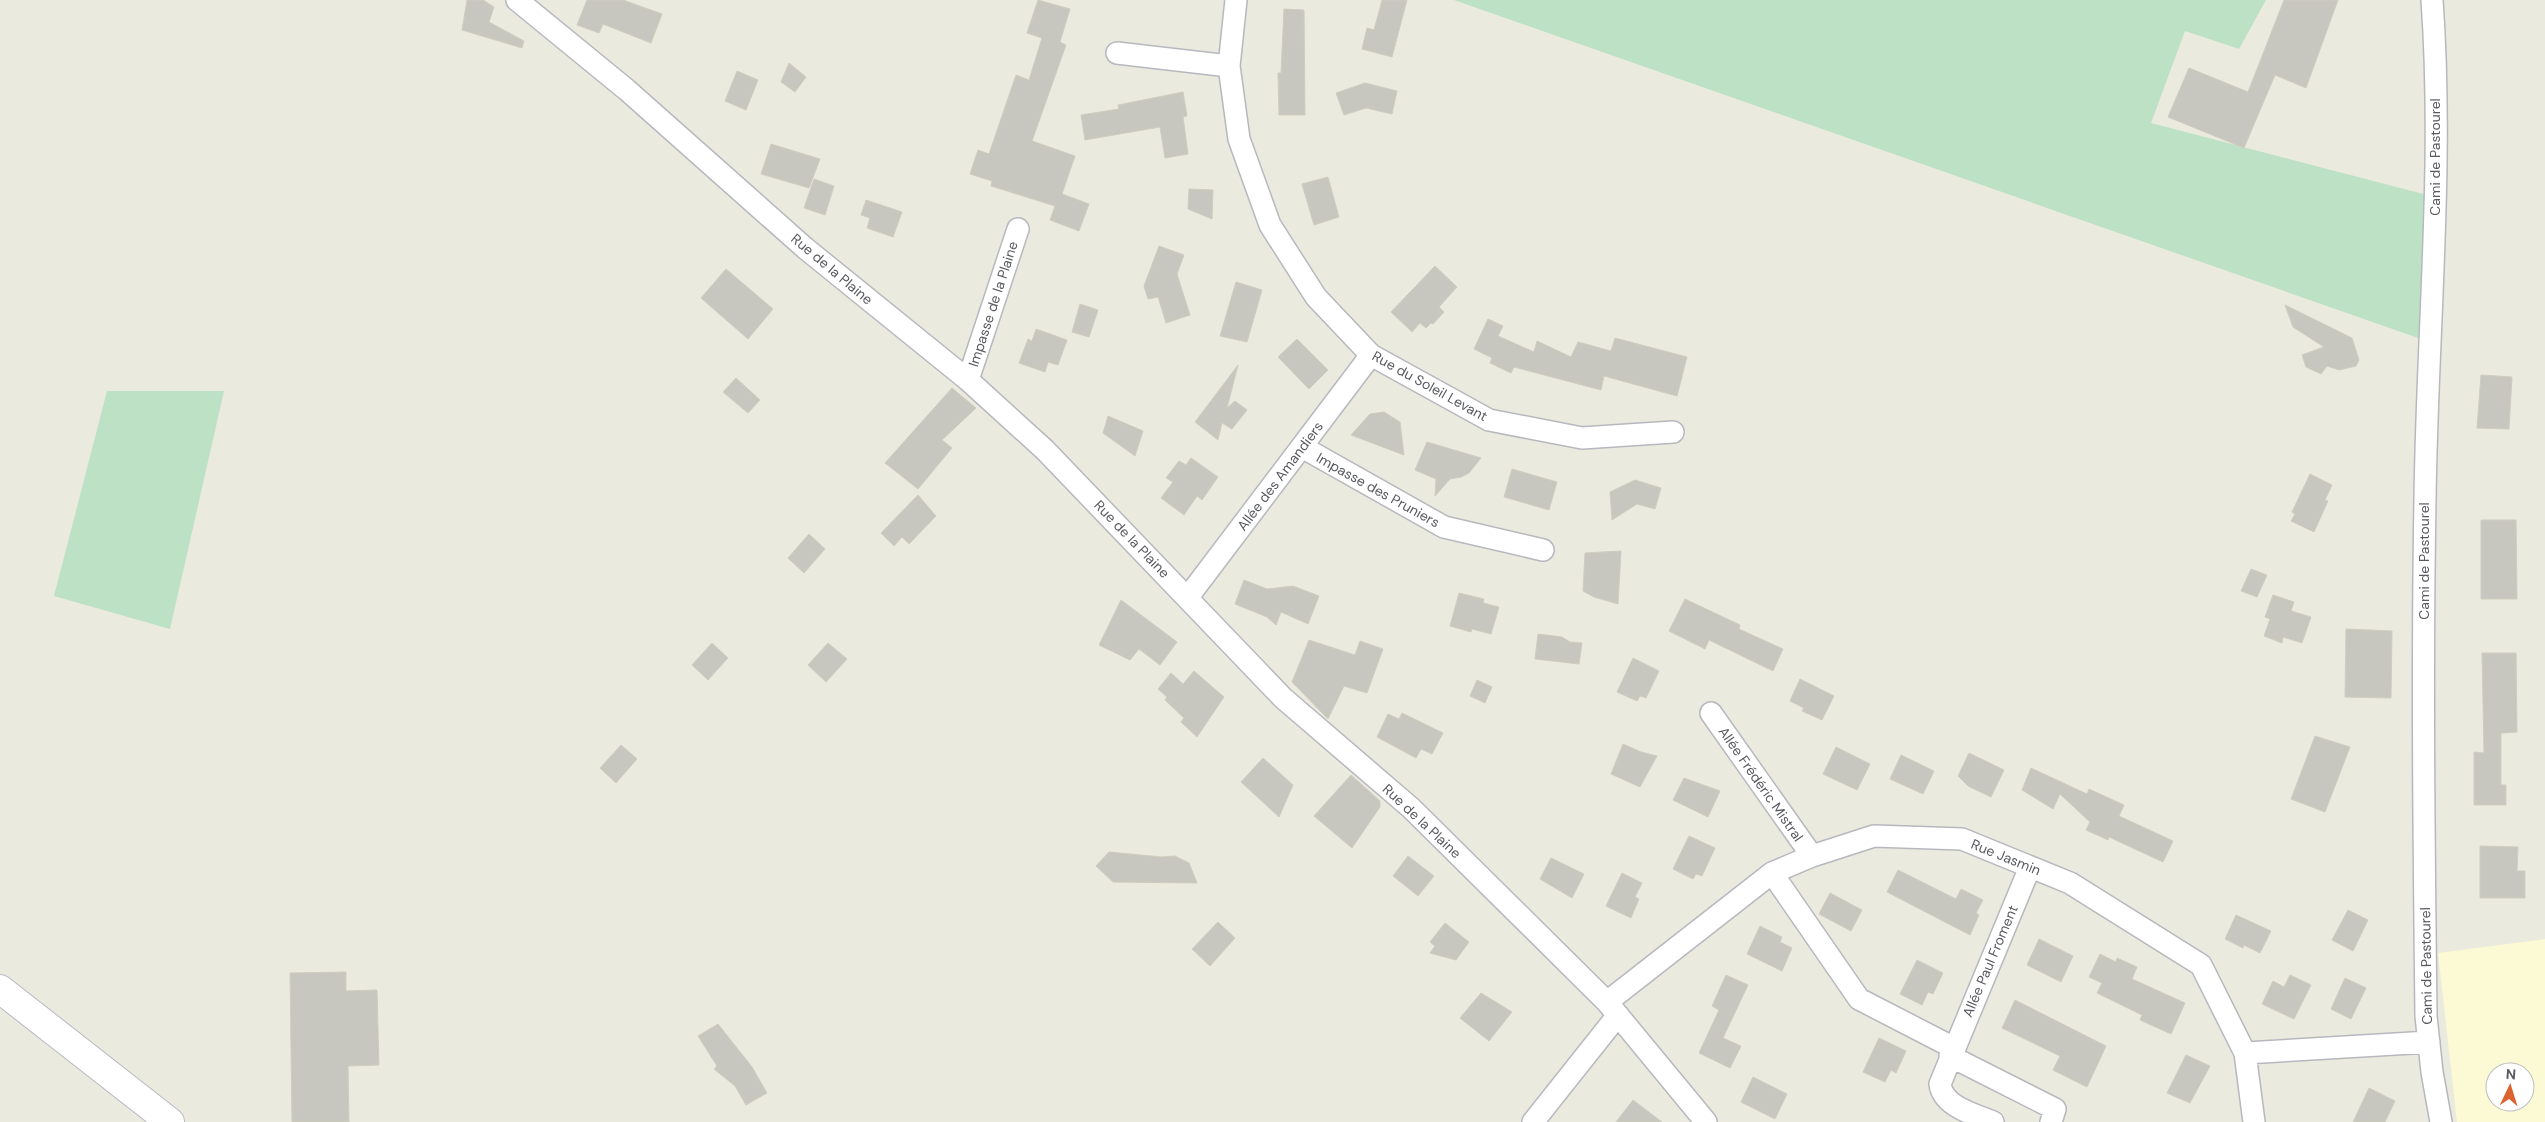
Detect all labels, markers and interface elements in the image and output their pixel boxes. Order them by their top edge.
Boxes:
street label: Cami de Pastourel [2426,98,2444,216]
street label: Rue de la Plaine [787,230,877,308]
street label: Impasse de la Plaine [964,239,1022,369]
street label: Rue du Soleil Levant [1369,347,1491,425]
street label: Allée des Amandiers [1233,418,1327,534]
street label: Impasse des Pruniers [1313,449,1443,531]
street label: Rue de la Plaine [1090,496,1174,582]
street label: Cami de Pastourel [2415,502,2433,620]
street label: Allée Frédéric Mistral [1715,723,1807,845]
street label: Rue de la Plaine [1379,780,1465,862]
street label: Rue Jasmin [1969,835,2043,879]
street label: Allée Paul Froment [1958,902,2022,1020]
street label: Cami de Pastourel [2416,907,2436,1025]
north arrow [2485,1062,2535,1112]
text: N [2505,1065,2517,1083]

